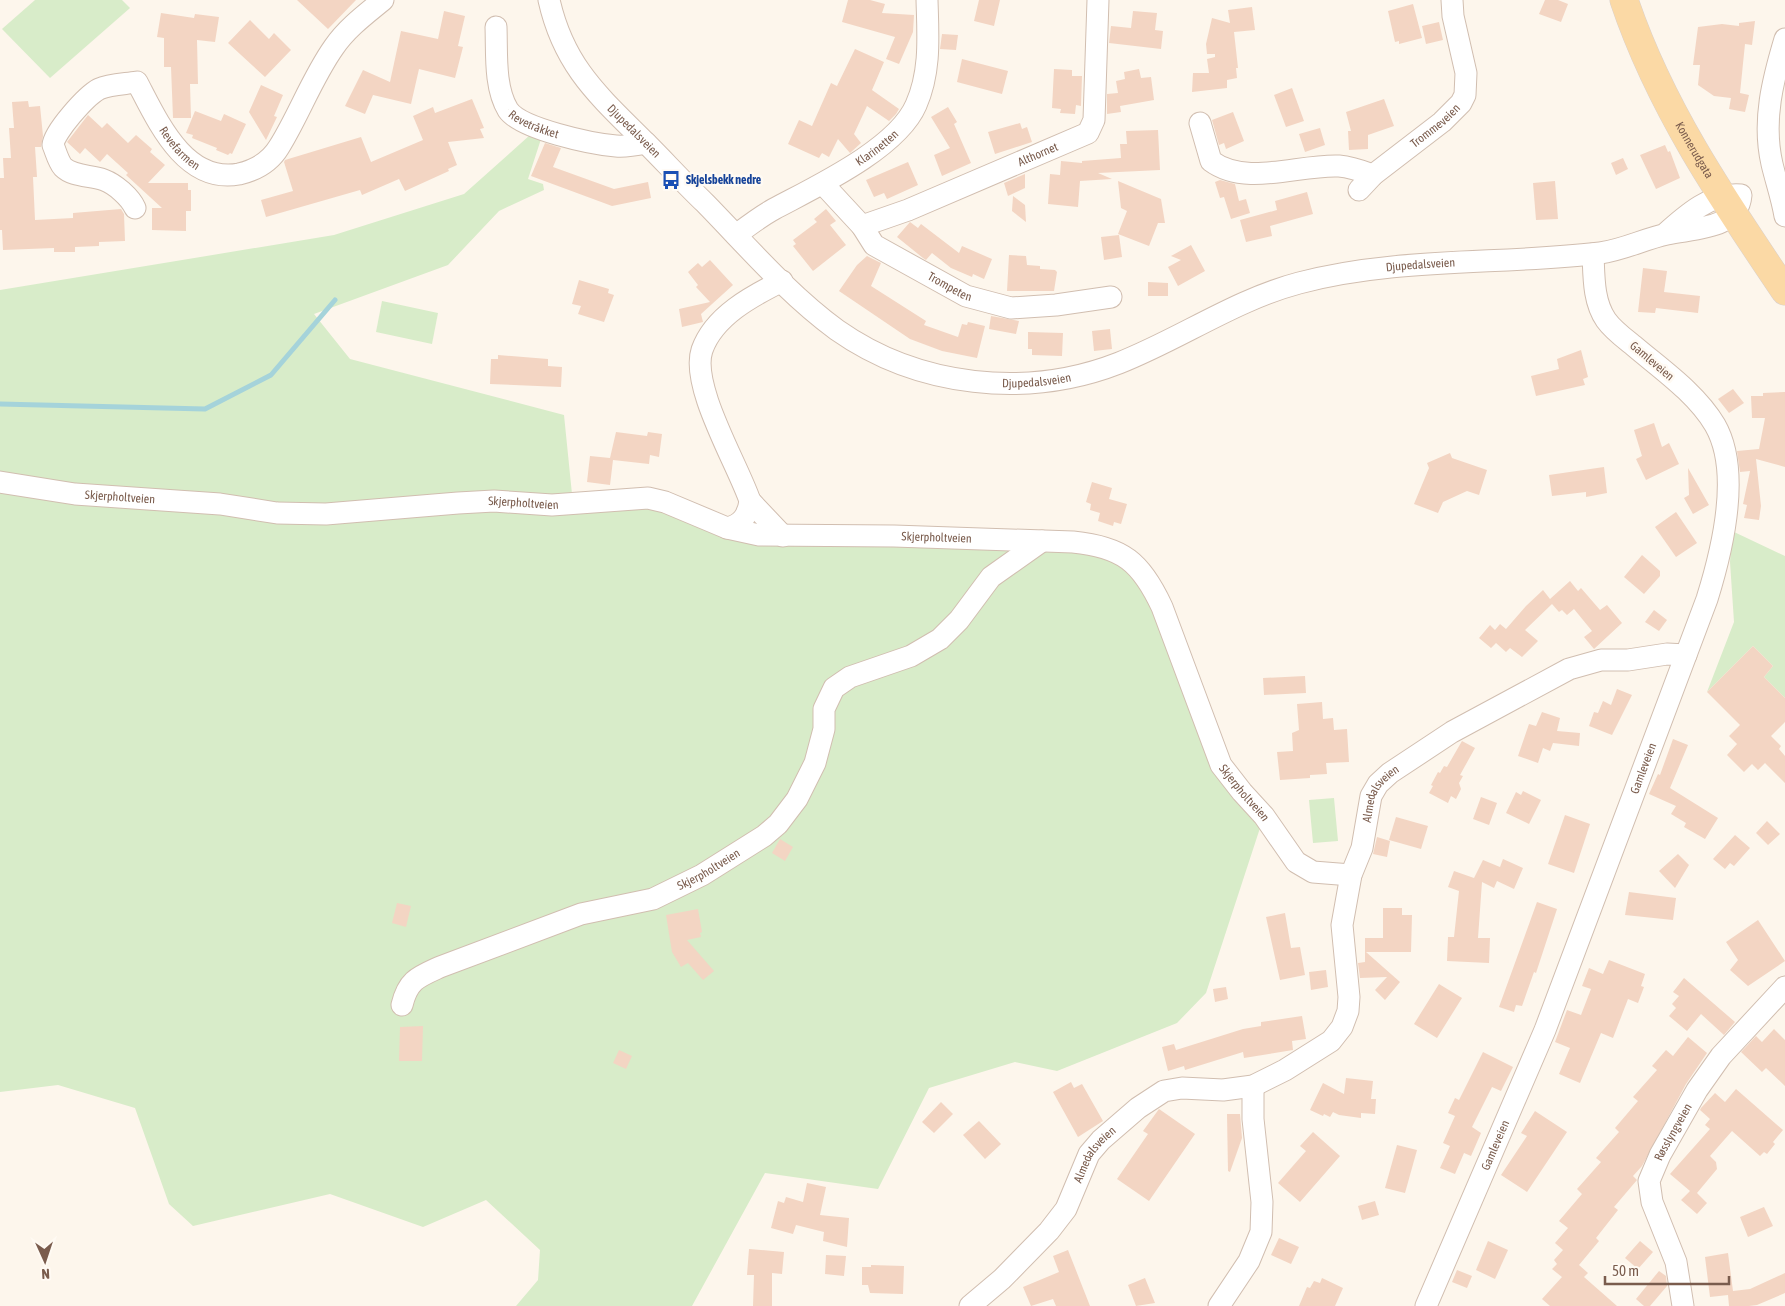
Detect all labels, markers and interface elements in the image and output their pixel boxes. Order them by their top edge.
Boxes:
street label: Trommeveien [1408,101,1463,151]
street label: Djupedalsveien [604,102,664,161]
street label: Revetråkket [506,107,561,141]
street label: Konnerudgata [1672,119,1716,181]
street label: Revefarmen [156,124,202,173]
street label: Klarinetten [853,127,901,169]
street label: Althornet [1016,139,1061,169]
bus stop icon: Skjelsbekk nedre [660,169,682,191]
place label: Skjelsbekk nedre [686,173,762,187]
street label: Djupedalsveien [1385,255,1455,275]
street label: Trompeten [925,269,973,304]
street label: Gamleveien [1627,339,1677,383]
street label: Djupedalsveien [1002,370,1072,390]
street label: Skjerpholtveien [84,488,155,506]
street label: Skjerpholtveien [488,494,559,512]
street label: Skjerpholtveien [901,529,972,546]
street label: Gamleveien [1627,741,1659,796]
street label: Skjerpholtveien [1216,762,1272,824]
street label: Almedalsveien [1360,762,1402,823]
street label: Skjerpholtveien [675,846,743,893]
street label: Røsslyngveien [1651,1101,1695,1163]
street label: Gamleveien [1478,1118,1512,1173]
street label: Almedalsveien [1071,1123,1119,1185]
north arrow [20,1236,70,1286]
scale bar [1605,1254,1729,1286]
text: 50 m [1612,1262,1639,1279]
text: N [41,1266,50,1282]

